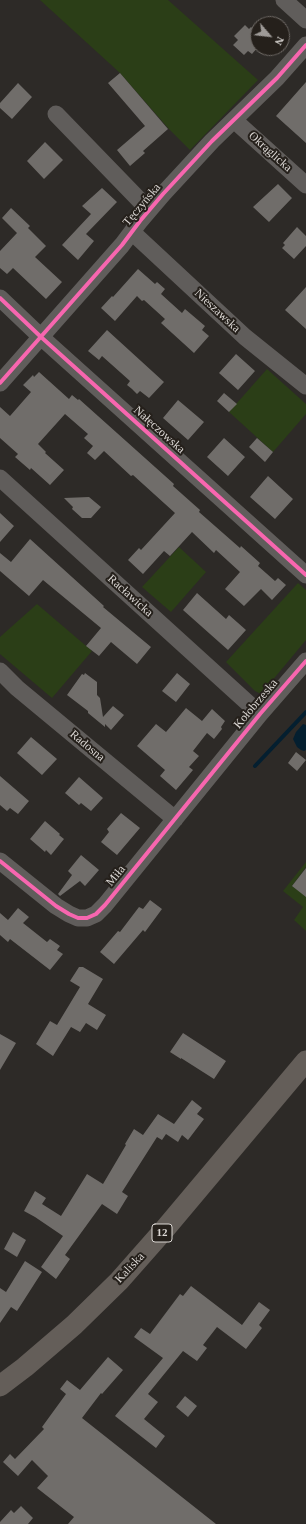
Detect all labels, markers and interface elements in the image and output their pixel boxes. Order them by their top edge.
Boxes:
north arrow [250,16,290,56]
text: N [273,35,287,47]
street label: Okrąglicka [245,129,295,175]
street label: Tęczyńska [120,181,164,229]
street label: Nieszawska [191,286,243,336]
street label: Nałęczowska [130,403,188,457]
street label: Racławicka [104,572,156,620]
street label: Kołobrzeska [231,676,281,732]
street label: Radosna [67,727,107,765]
street label: Miła [103,863,129,889]
road number: 12 [152,1224,172,1242]
street label: Kaliska [112,1250,148,1286]

